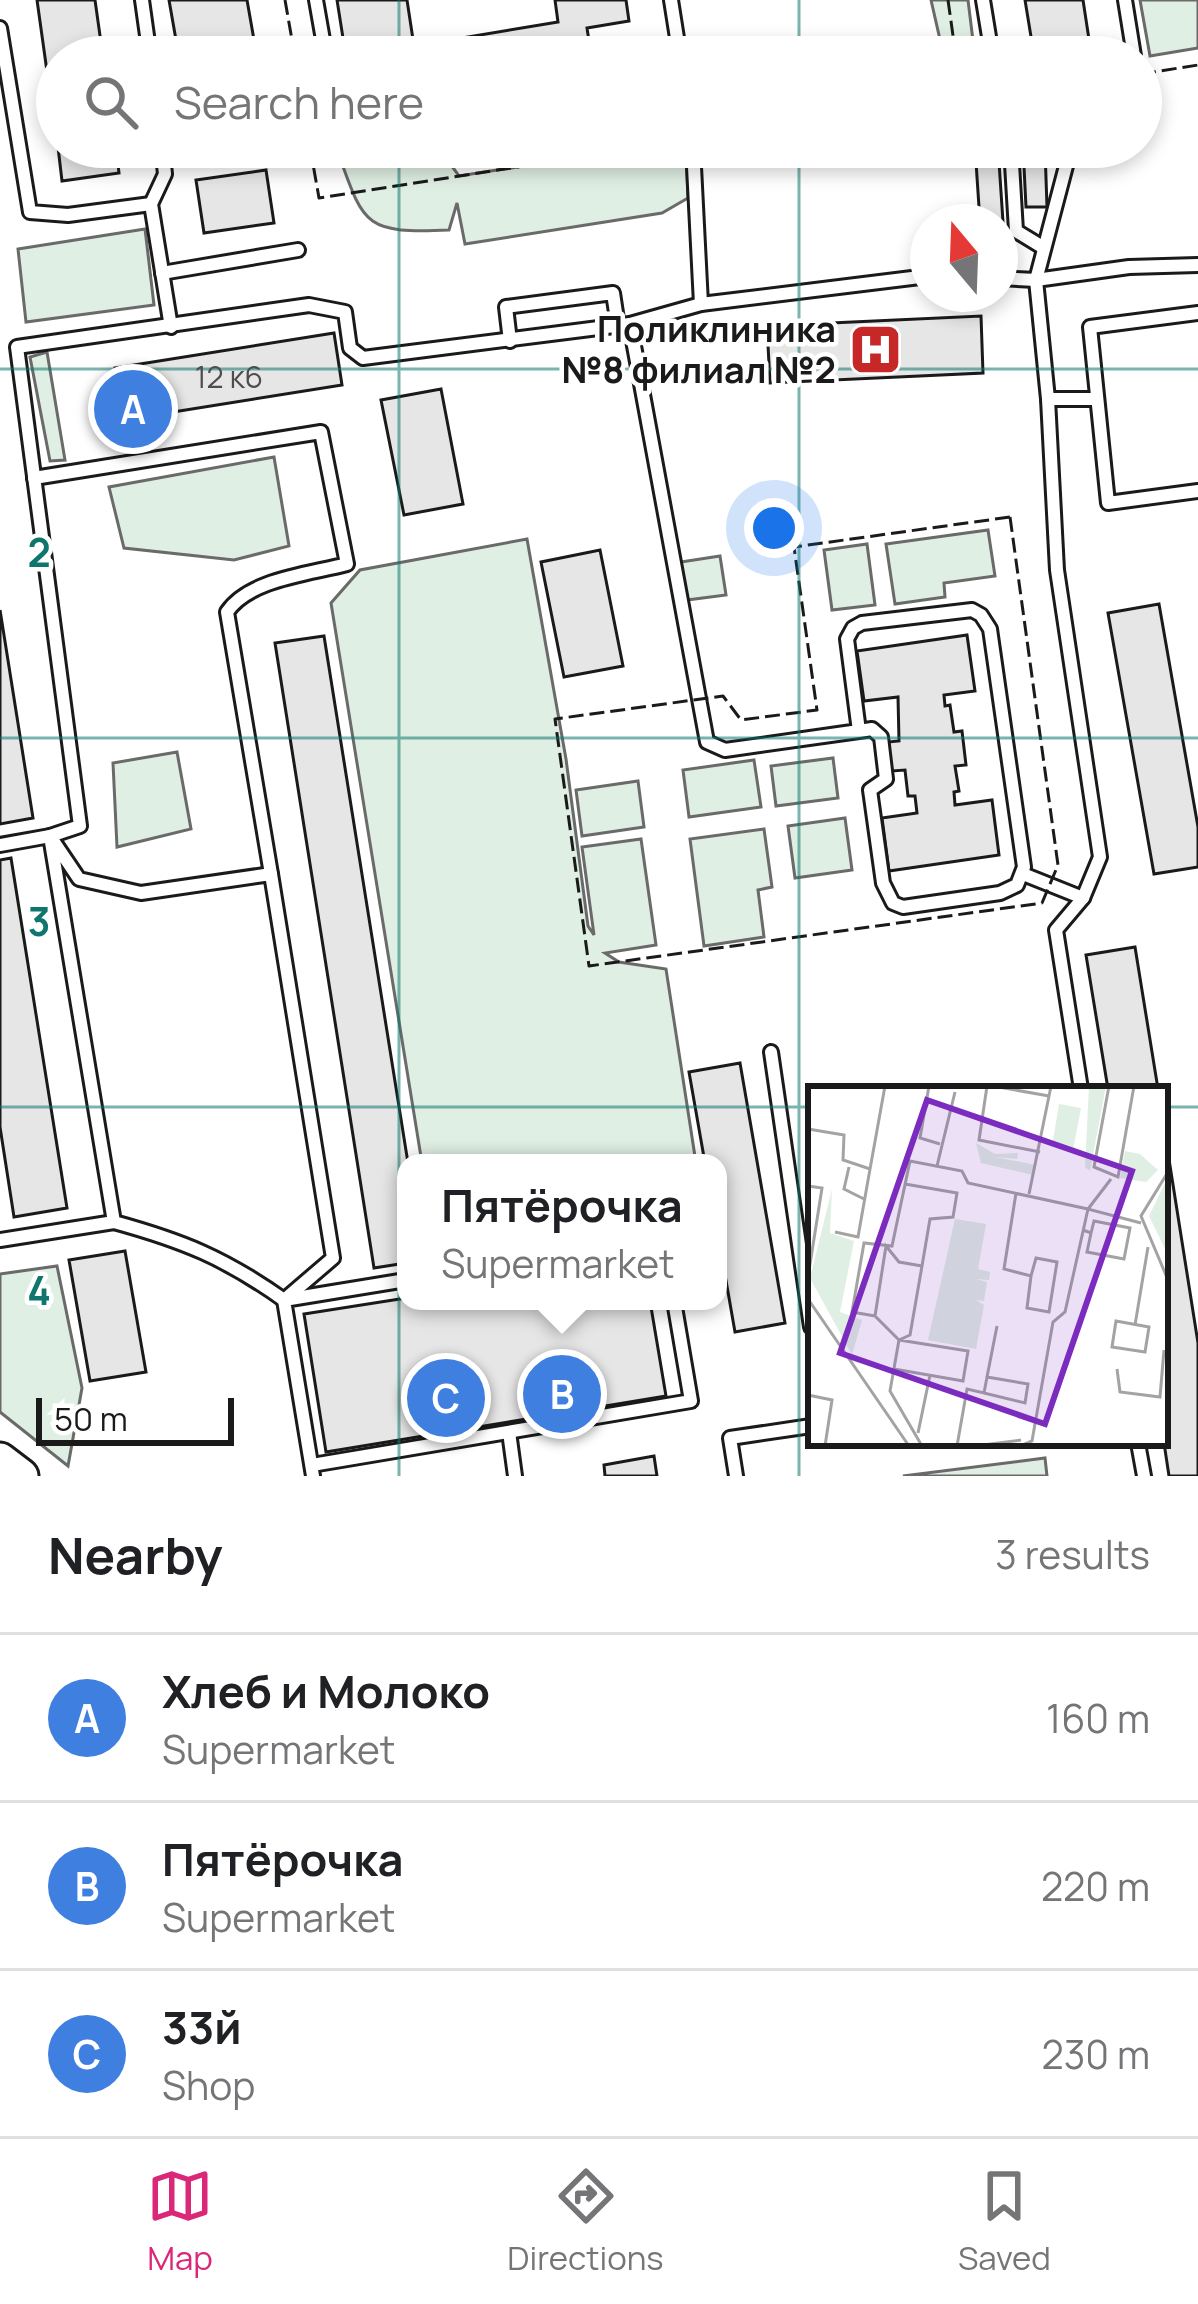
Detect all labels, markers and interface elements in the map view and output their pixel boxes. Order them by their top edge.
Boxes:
search box [36,36,1162,168]
icon: search [78,69,144,135]
text: Search here [174,71,424,133]
north arrow [910,204,1018,312]
place label: Поликлиника №8 филиал №2 [561,304,836,394]
hospital icon: Поликлиника №8 филиал №2 [847,321,903,377]
house number: 12 к6 [195,356,263,397]
pin: A [94,364,172,454]
your location [744,498,804,558]
text: 2 [27,525,51,579]
text: 3 [28,894,50,948]
inset map [808,1086,1168,1446]
popup [397,1154,727,1310]
text: Пятёрочка [441,1174,683,1236]
text: Supermarket [441,1236,675,1290]
text: 4 [27,1263,51,1317]
pin: B [523,1349,601,1439]
pin: C [407,1353,485,1443]
scale bar [36,1392,234,1445]
text: 50 m [54,1396,128,1441]
text: Nearby [48,1520,223,1589]
text: 3 results [995,1527,1150,1581]
text: Хлеб и Молоко [162,1660,490,1722]
text: A [74,1691,100,1745]
text: 160 m [1046,1691,1150,1745]
text: Supermarket [162,1722,395,1776]
text: Пятёрочка [162,1828,403,1890]
text: B [75,1859,99,1913]
text: 220 m [1041,1859,1150,1913]
text: Supermarket [162,1890,395,1944]
text: 33й [162,1996,242,2058]
text: C [73,2027,101,2081]
text: 230 m [1042,2027,1150,2081]
text: Shop [162,2058,255,2112]
tab: Map [147,2163,213,2280]
tab: Directions [507,2163,664,2280]
tab: Saved [958,2163,1051,2280]

